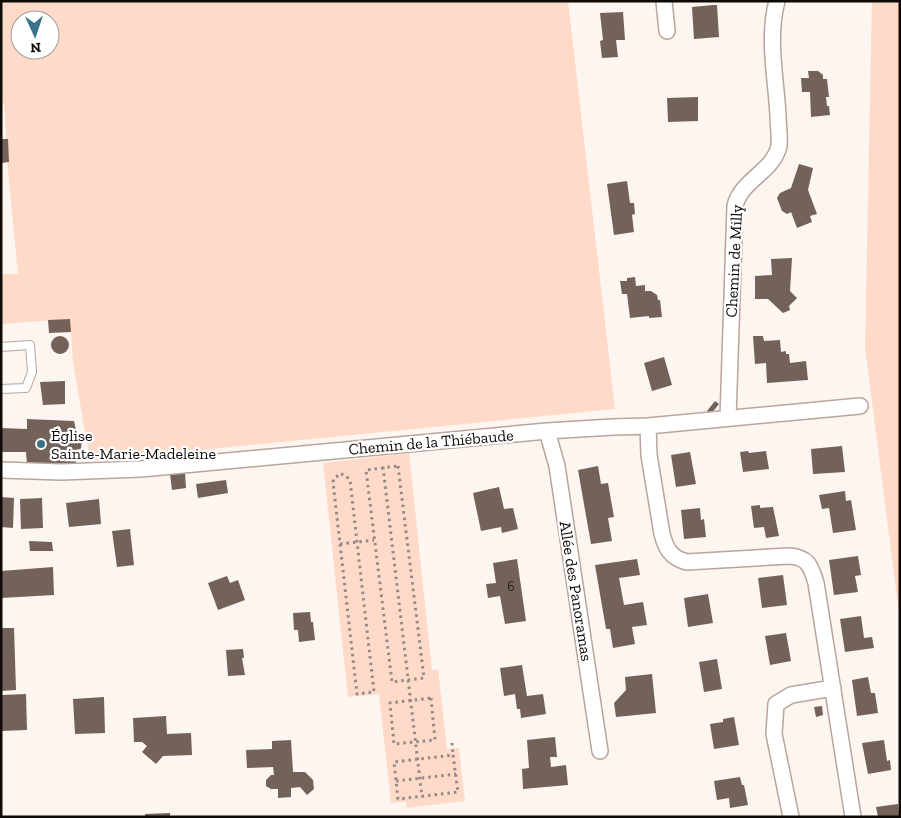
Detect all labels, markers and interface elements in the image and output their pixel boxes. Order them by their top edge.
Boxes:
north arrow [10,10,60,60]
text: N [30,39,41,56]
street label: Chemin de Milly [722,203,746,318]
street label: Chemin de la Thiébaude [348,425,514,459]
place label: Église Sainte-Marie-Madeleine [51,426,216,463]
marker: Église Sainte-Marie-Madeleine [35,438,47,450]
street label: Allée des Panoramas [556,520,596,662]
house number: 6 [507,578,515,595]

